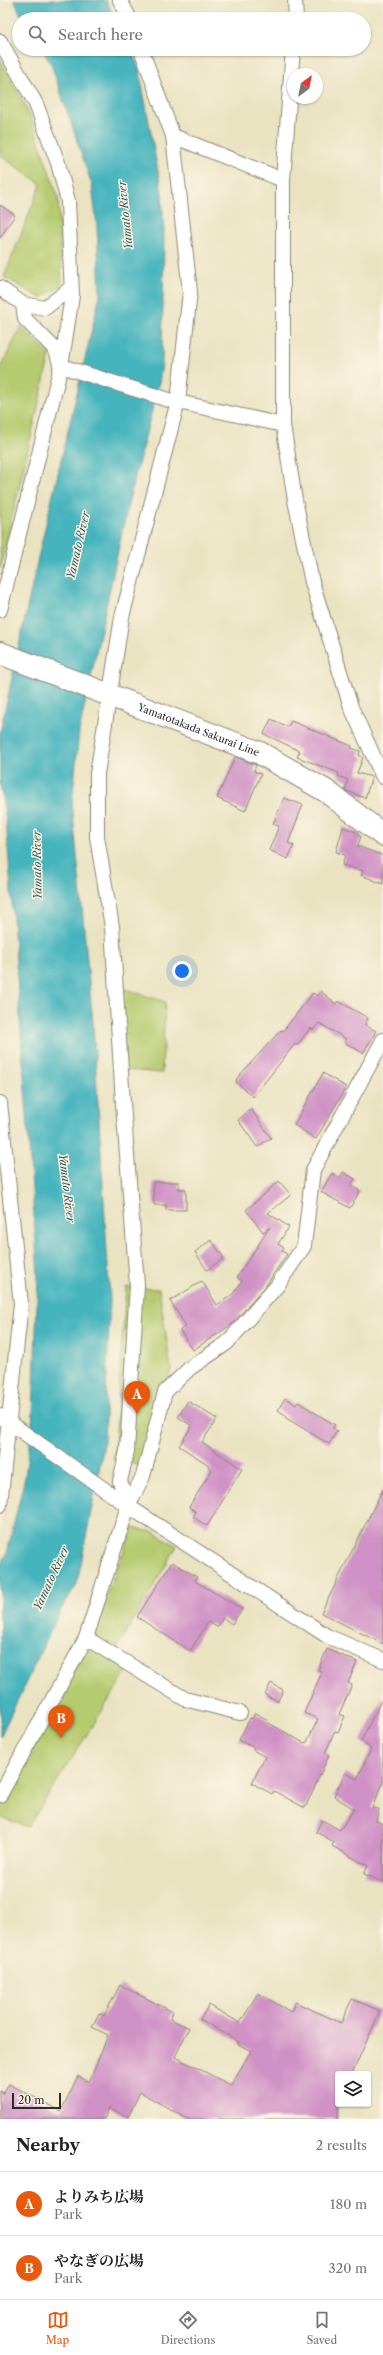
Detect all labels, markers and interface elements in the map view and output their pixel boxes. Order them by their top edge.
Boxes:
search box [12,12,371,56]
icon: search [26,23,48,45]
text: Search here [58,25,143,44]
north arrow [287,68,323,104]
water label: Yamato River [114,179,136,250]
water label: Yamato River [63,509,93,580]
street label: Yamatotakada Sakurai Line [135,700,262,759]
water label: Yamato River [29,829,45,900]
your location [172,961,192,981]
water label: Yamato River [56,1153,78,1224]
pin: A [124,1381,150,1414]
water label: Yamato River [30,1543,72,1612]
pin: B [48,1705,74,1738]
map controls [335,2071,371,2107]
button: layers [335,2071,371,2107]
scale bar [12,2091,61,2110]
text: 20 m [18,2093,44,2107]
text: Nearby [16,2135,80,2155]
text: 2 results [316,2137,367,2153]
text: よりみち広場 [54,2187,144,2206]
text: A [24,2196,34,2212]
text: 180 m [330,2196,367,2212]
text: Park [54,2206,82,2222]
text: やなぎの広場 [54,2251,144,2270]
text: B [24,2260,34,2276]
text: 320 m [329,2260,367,2276]
text: Park [54,2270,82,2286]
tab: Map [46,2309,69,2347]
tab: Directions [161,2309,215,2347]
tab: Saved [307,2309,337,2347]

